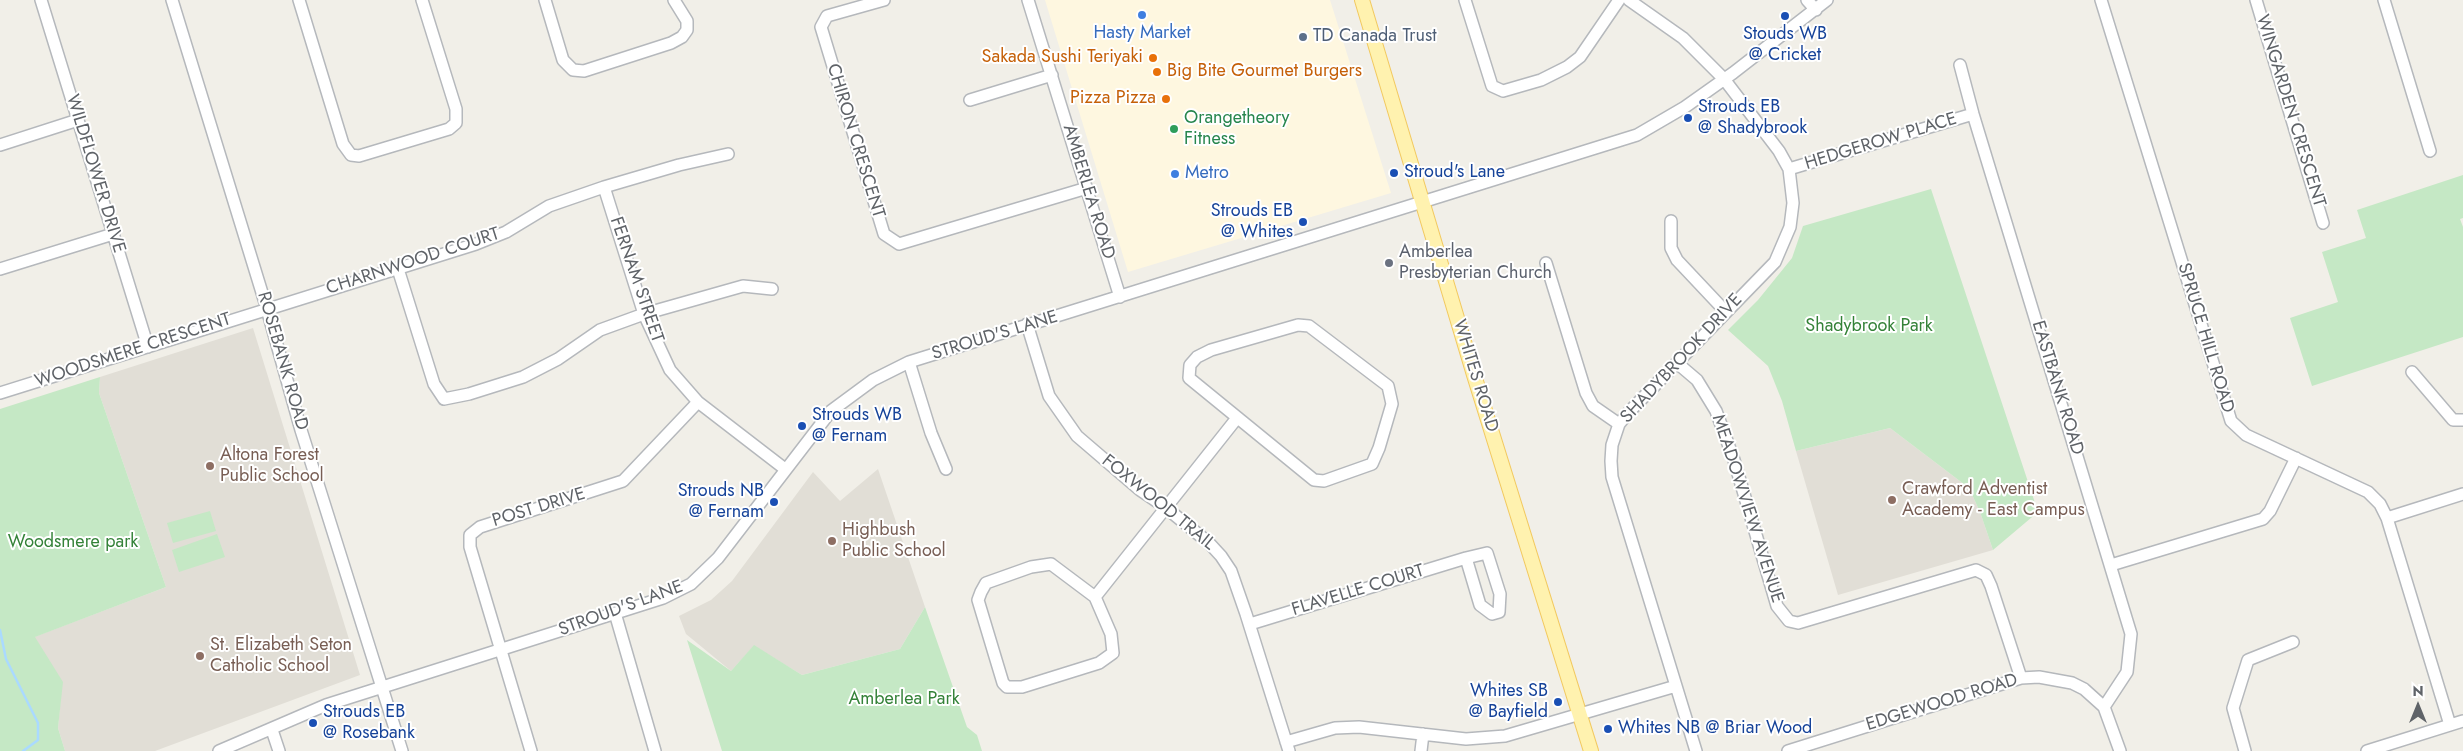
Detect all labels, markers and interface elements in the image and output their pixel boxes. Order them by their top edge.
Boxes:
marker: Hasty Market [1136,9,1148,21]
marker: Stouds WB @ Cricket [1779,10,1791,22]
street label: WINGARDEN CRESCENT [2250,12,2330,210]
place label: Hasty Market [1093,23,1191,45]
place label: Stouds WB @ Cricket [1743,24,1827,66]
place label: TD Canada Trust [1313,26,1437,48]
marker: TD Canada Trust [1297,31,1309,43]
place label: Sakada Sushi Teriyaki [982,47,1143,69]
marker: Sakada Sushi Teriyaki [1147,52,1159,64]
street label: CHIRON CRESCENT [821,61,889,221]
place label: Big Bite Gourmet Burgers [1167,61,1362,83]
marker: Big Bite Gourmet Burgers [1151,66,1163,78]
place label: Pizza Pizza [1070,88,1156,110]
street label: WILDFLOWER DRIVE [61,92,129,256]
marker: Pizza Pizza [1160,93,1172,105]
place label: Strouds EB @ Shadybrook [1698,97,1807,140]
place label: Orangetheory Fitness [1184,108,1290,150]
street label: HEDGEROW PLACE [1802,109,1960,175]
marker: Strouds EB @ Shadybrook [1682,112,1694,124]
street label: AMBERLEA ROAD [1057,122,1119,262]
marker: Orangetheory Fitness [1168,123,1180,135]
place label: Stroud's Lane [1404,162,1505,184]
place label: Metro [1185,163,1229,185]
marker: Stroud's Lane [1388,167,1400,179]
marker: Metro [1169,168,1181,180]
place label: Strouds EB @ Whites [1211,201,1293,243]
street label: FERNAM STREET [604,214,668,346]
marker: Strouds EB @ Whites [1297,216,1309,228]
street label: CHARNWOOD COURT [324,224,502,300]
place label: Amberlea Presbyterian Church [1399,242,1552,284]
marker: Amberlea Presbyterian Church [1383,257,1395,269]
street label: SPRUCE HILL ROAD [2172,261,2238,415]
street label: ROSEBANK ROAD [252,289,312,433]
street label: SHADYBROOK DRIVE [1616,290,1748,428]
street label: STROUD'S LANE [929,307,1061,365]
street label: WOODSMERE CRESCENT [32,309,234,393]
park label: Shadybrook Park [1805,316,1933,338]
street label: WHITES ROAD [1448,317,1502,435]
street label: EASTBANK ROAD [2026,318,2088,458]
place label: Strouds WB @ Fernam [812,405,902,448]
street label: MEADOWVIEW AVENUE [1706,412,1788,606]
marker: Strouds WB @ Fernam [796,420,808,432]
place label: Altona Forest Public School [220,445,324,488]
street label: FOXWOOD TRAIL [1097,451,1219,555]
marker: Altona Forest Public School [204,460,216,472]
place label: Crawford Adventist Academy - East Campus [1902,479,2085,522]
place label: Strouds NB @ Fernam [678,481,764,524]
street label: POST DRIVE [490,484,588,532]
marker: Crawford Adventist Academy - East Campus [1886,494,1898,506]
marker: Strouds NB @ Fernam [768,496,780,508]
place label: Highbush Public School [842,520,946,562]
park label: Woodsmere park [8,532,138,554]
marker: Highbush Public School [826,535,838,547]
street label: FLAVELLE COURT [1289,561,1427,621]
street label: STROUD'S LANE [556,576,686,642]
place label: St. Elizabeth Seton Catholic School [210,635,352,678]
marker: St. Elizabeth Seton Catholic School [194,650,206,662]
street label: EDGEWOOD ROAD [1864,670,2020,736]
place label: Whites SB @ Bayfield [1469,681,1548,724]
north arrow [2393,681,2443,731]
text: N [2412,681,2424,701]
park label: Amberlea Park [848,689,960,711]
marker: Whites SB @ Bayfield [1552,696,1564,708]
place label: Strouds EB @ Rosebank [323,702,415,744]
marker: Strouds EB @ Rosebank [307,717,319,729]
place label: Whites NB @ Briar Wood [1618,718,1812,740]
marker: Whites NB @ Briar Wood [1602,723,1614,735]

